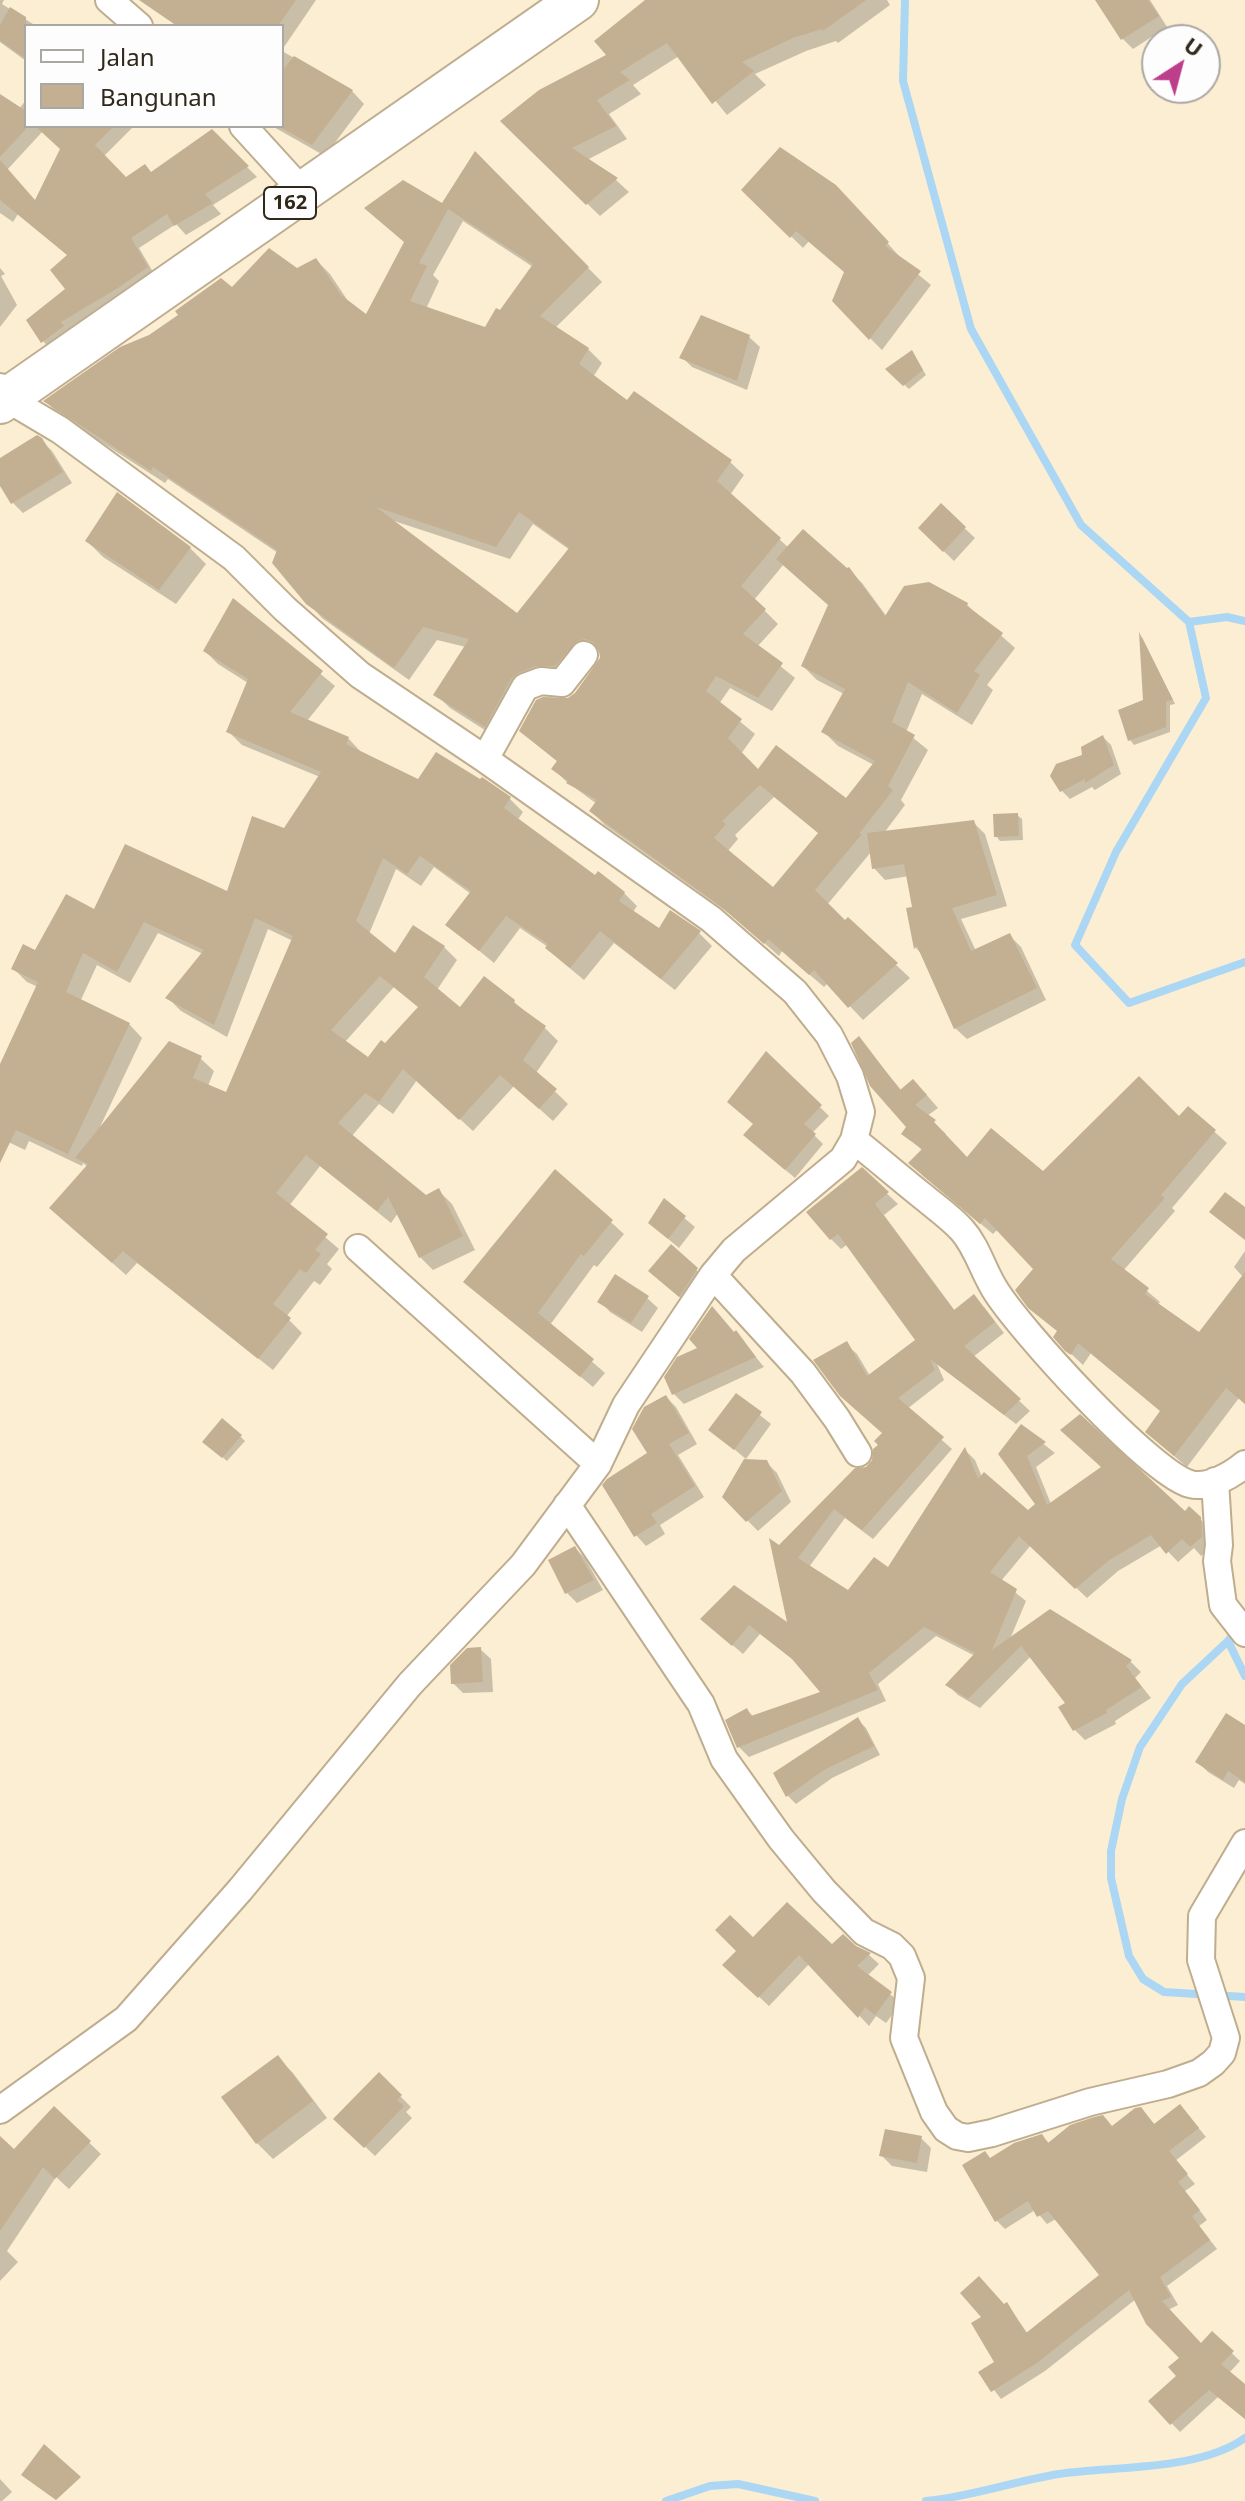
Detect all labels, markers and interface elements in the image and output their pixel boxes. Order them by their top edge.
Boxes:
legend [24,24,284,128]
north arrow [1141,24,1221,104]
text: U [1178,29,1209,63]
text: Jalan [100,40,155,73]
text: Bangunan [100,80,217,113]
road number: 162 [264,187,316,219]

